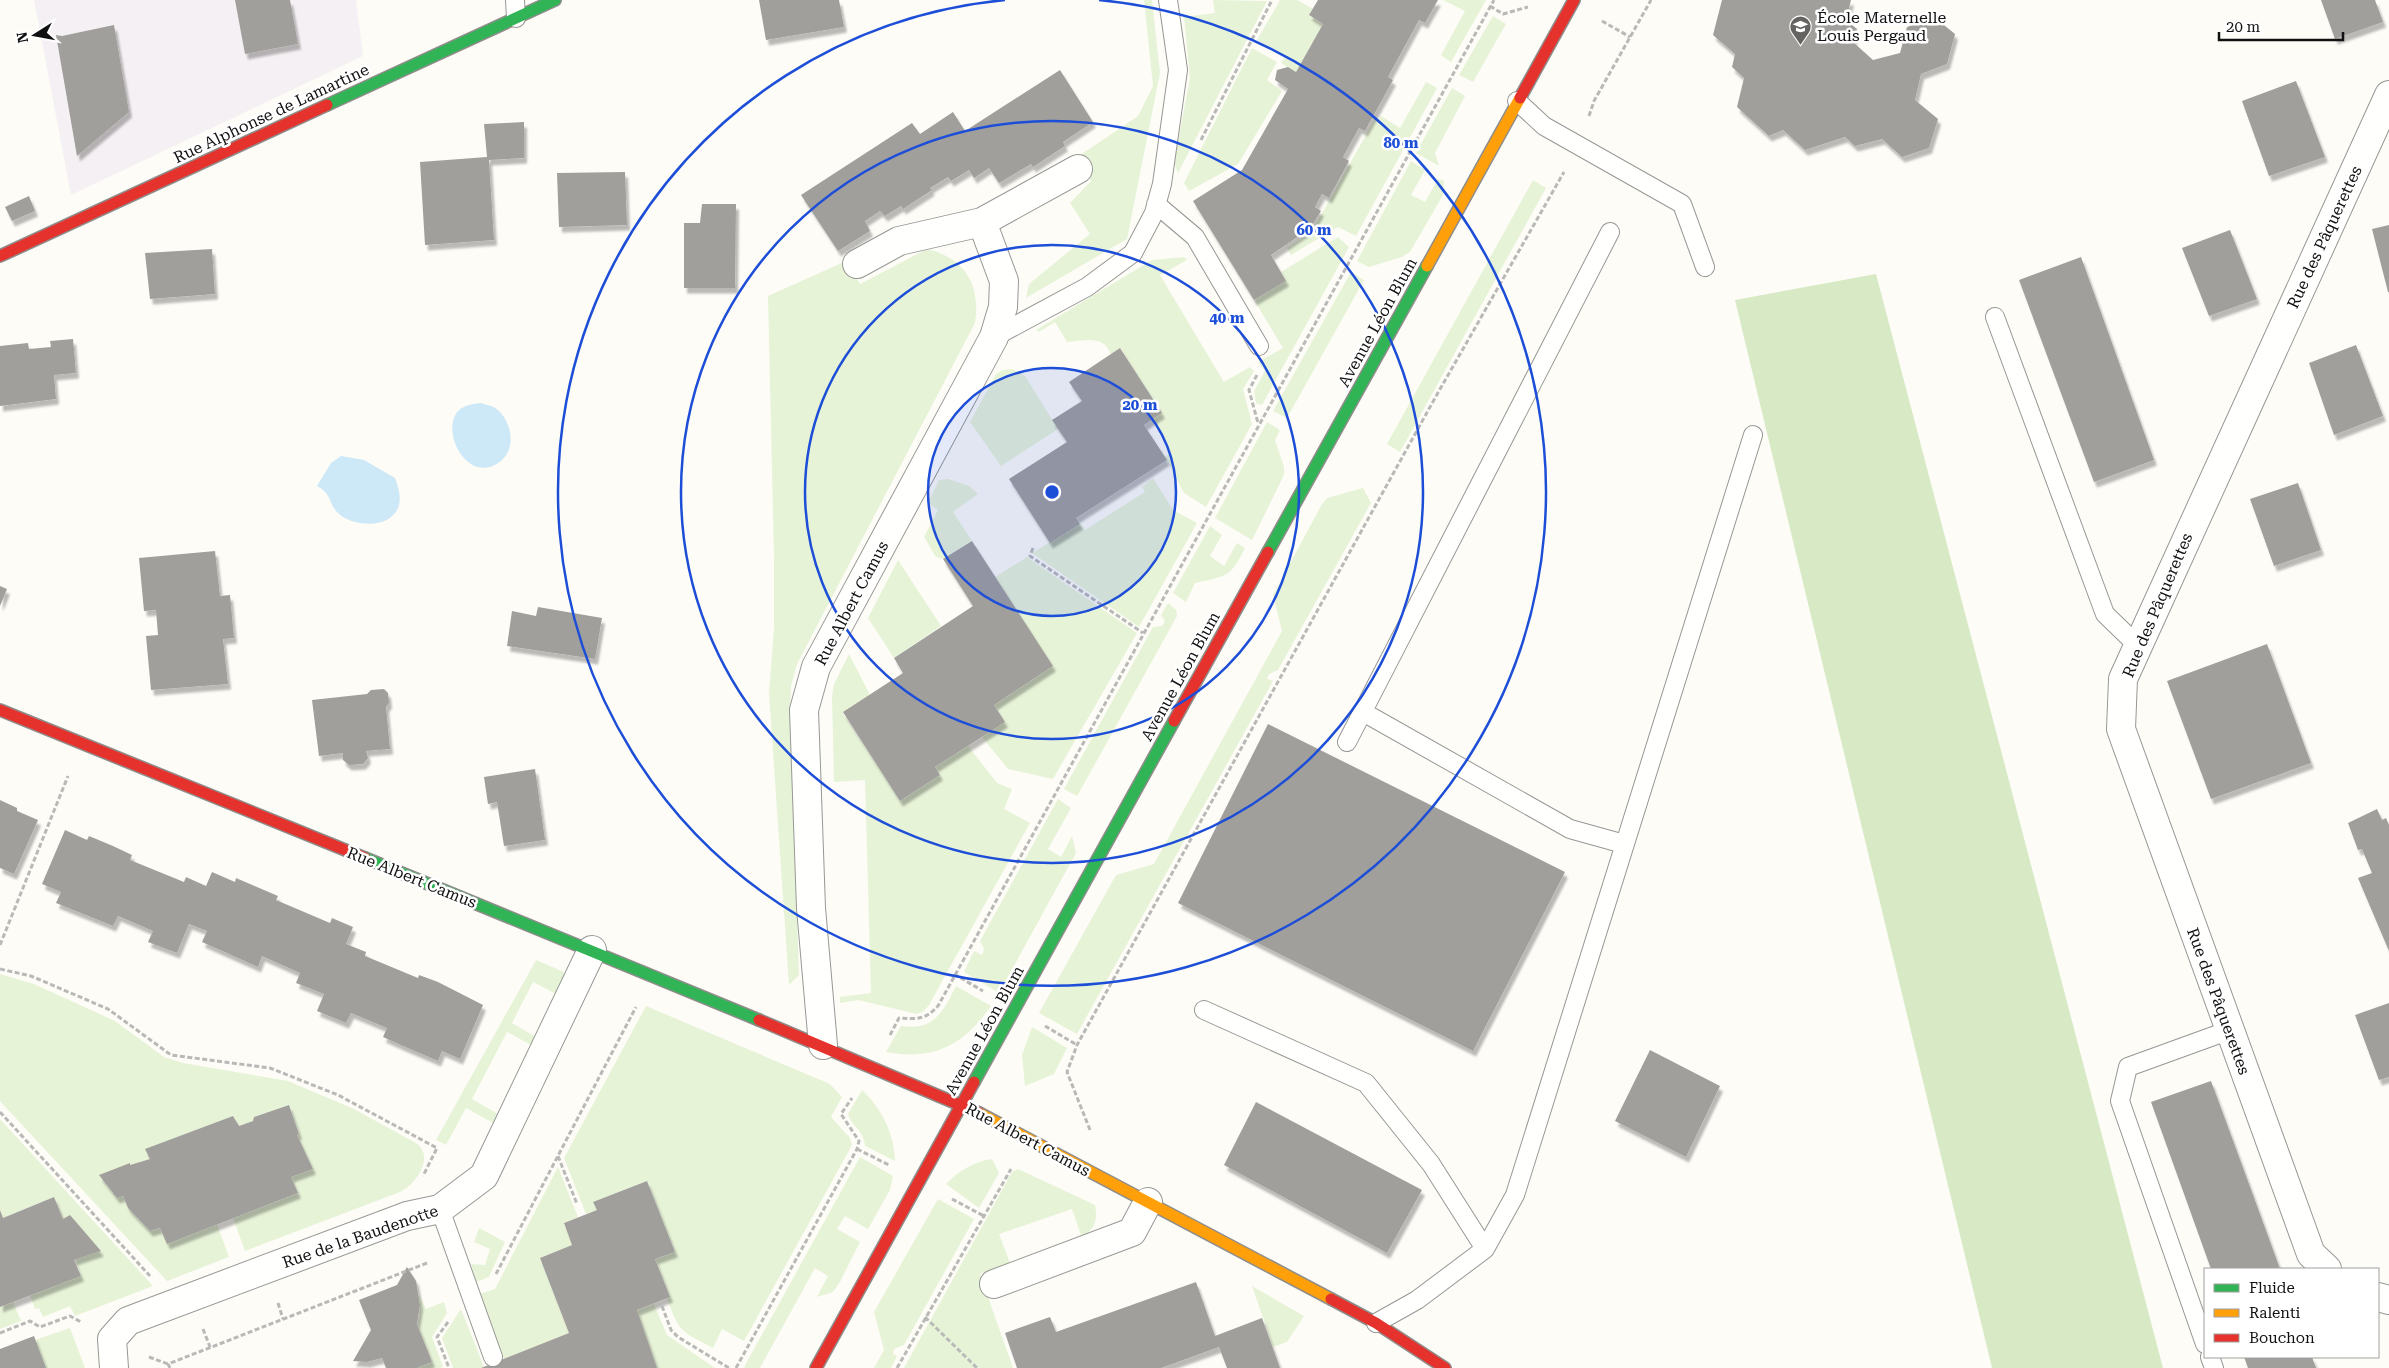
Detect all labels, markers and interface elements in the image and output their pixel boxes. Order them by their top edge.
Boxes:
place label: École Maternelle Louis Pergaud [1817,8,1946,45]
north arrow [10,10,60,60]
scale bar [2219,10,2343,42]
school or university icon: École Maternelle Louis Pergaud [1789,14,1813,45]
text: 20 m [2226,18,2261,36]
text: N [13,30,31,44]
street label: Rue Alphonse de Lamartine [171,60,372,167]
text: 80 m [1383,134,1419,152]
street label: Rue des Pâquerettes [2283,163,2366,312]
text: 60 m [1296,221,1332,239]
street label: Avenue Léon Blum [1334,254,1421,390]
text: 40 m [1209,309,1245,327]
text: 20 m [1122,396,1158,414]
centre of rings [1043,483,1061,501]
street label: Rue des Pâquerettes [2118,530,2197,680]
street label: Rue Albert Camus [811,537,892,669]
street label: Avenue Léon Blum [1137,608,1224,744]
street label: Rue Albert Camus [344,843,480,912]
street label: Rue des Pâquerettes [2183,925,2254,1078]
street label: Avenue Léon Blum [941,962,1028,1098]
street label: Rue Albert Camus [962,1099,1094,1180]
street label: Rue de la Baudenotte [280,1201,441,1272]
legend [2204,1268,2379,1358]
text: Fluide [2249,1279,2295,1297]
text: Ralenti [2249,1304,2301,1322]
text: Bouchon [2249,1329,2315,1347]

